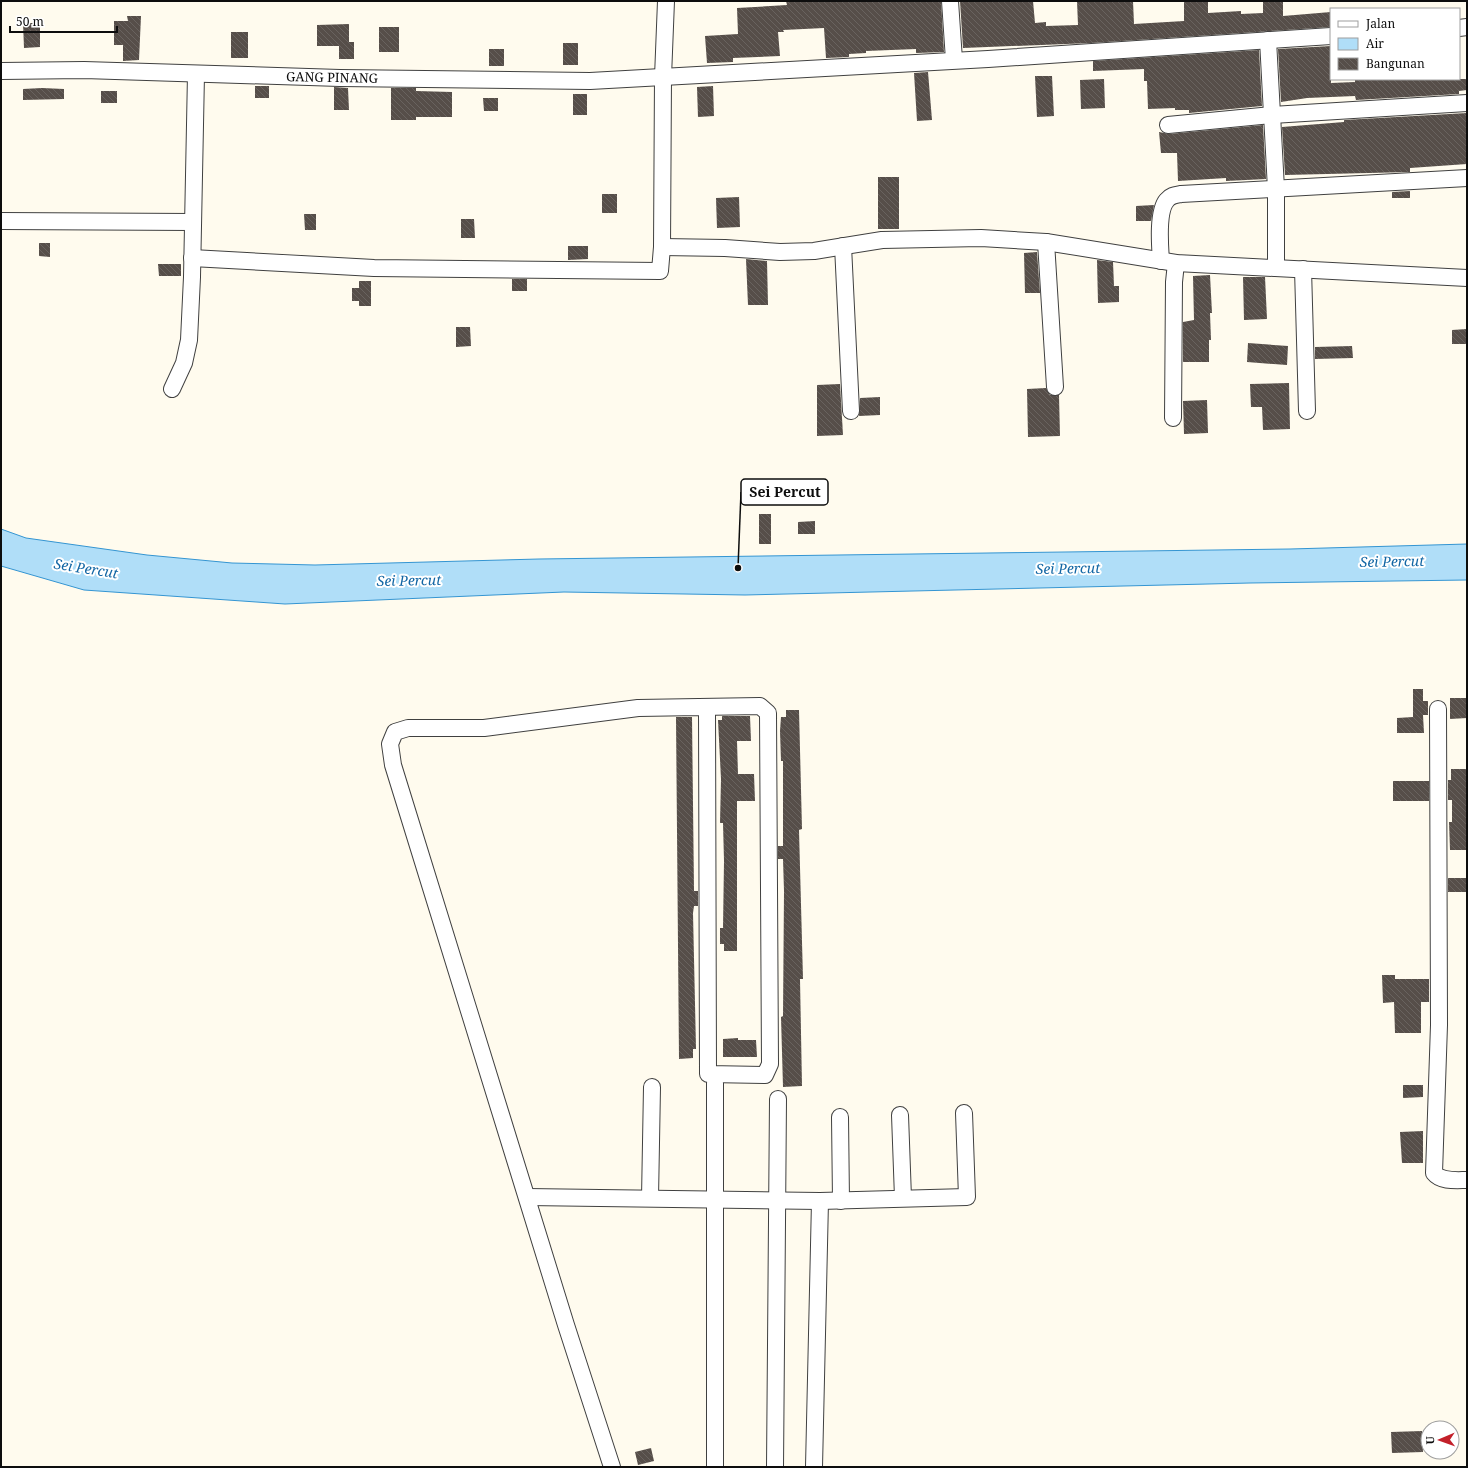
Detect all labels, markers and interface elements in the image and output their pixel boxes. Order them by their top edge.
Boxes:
scale bar [10,8,117,34]
legend [1330,8,1460,80]
text: 50 m [16,13,44,30]
text: Jalan [1365,15,1396,32]
text: Air [1366,35,1384,52]
text: Bangunan [1366,55,1425,72]
street label: GANG PINANG [286,67,379,87]
callout: Sei Percut [741,479,828,505]
text: Sei Percut [749,482,821,501]
water label: Sei Percut [1360,551,1425,571]
water label: Sei Percut [53,554,120,583]
water label: Sei Percut [1036,558,1101,578]
water label: Sei Percut [377,570,442,590]
north arrow [1420,1420,1460,1460]
text: U [1422,1435,1437,1445]

